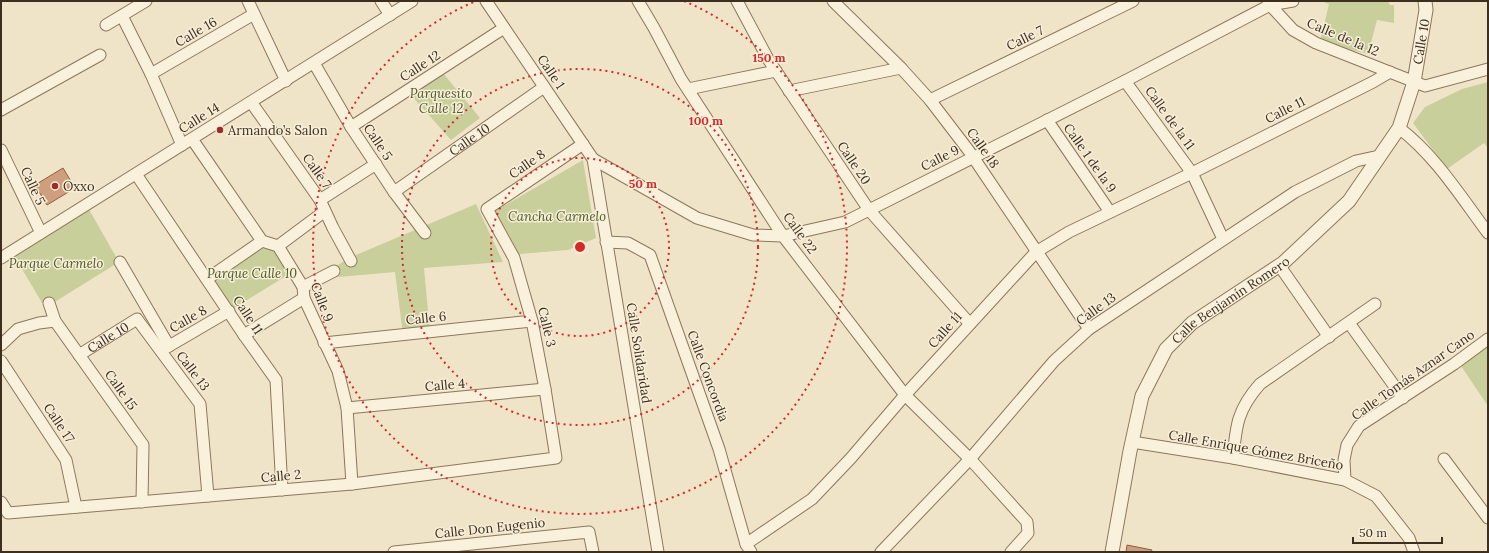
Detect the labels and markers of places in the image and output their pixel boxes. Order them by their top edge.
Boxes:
place label: Armando’s Salon [227,122,328,139]
marker: Armando’s Salon [215,125,225,135]
place label: Oxxo [63,178,95,195]
marker: Oxxo [50,181,60,191]
centre of rings [573,240,587,254]

